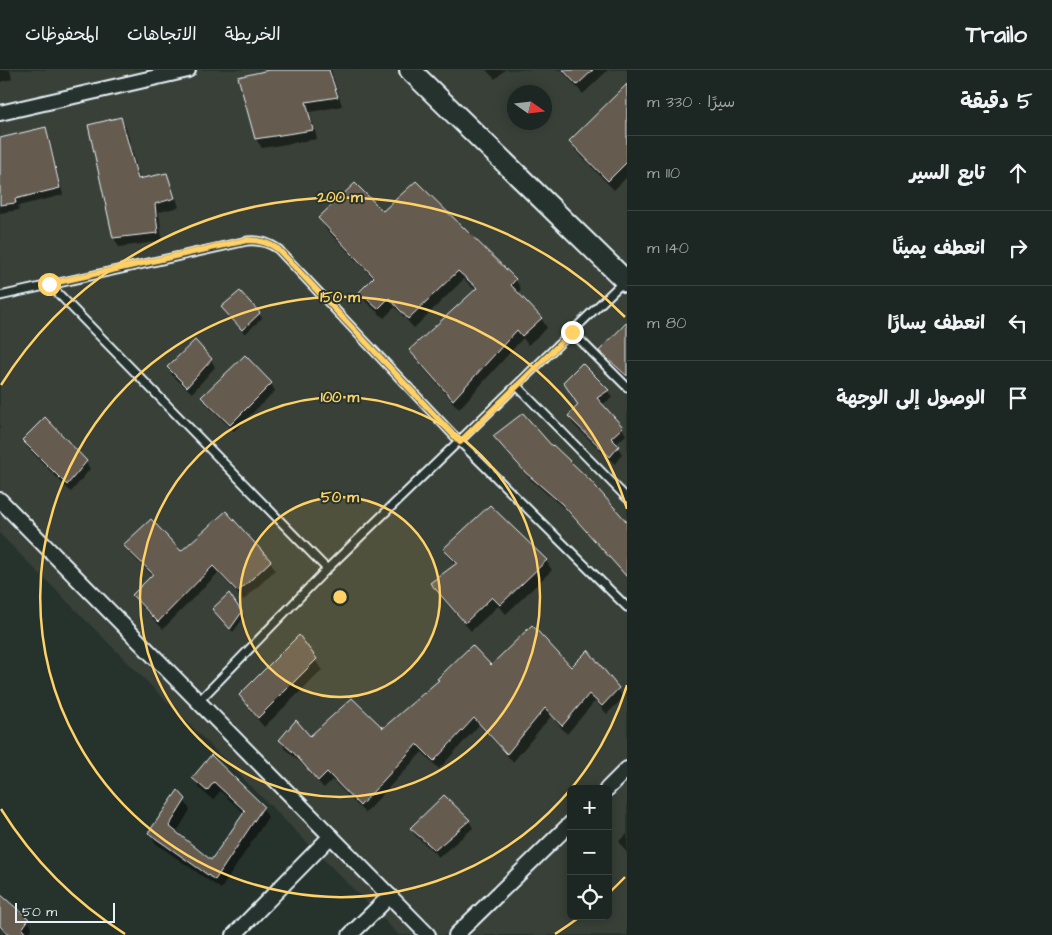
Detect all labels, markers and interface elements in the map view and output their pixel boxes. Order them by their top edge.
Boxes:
text: Trailo [966,18,1027,52]
text: المحفوظات [25,22,99,47]
text: الاتجاهات [127,22,197,47]
text: الخريطة [225,22,281,47]
north arrow [507,85,552,130]
text: 5 دقيقة [960,87,1032,116]
text: سيرًا · 330 m [647,91,735,113]
icon: ahead [1004,159,1032,187]
text: تابع السير [910,160,985,187]
text: 110 m [647,162,680,184]
text: 200 m [316,187,363,208]
icon: right [1004,234,1032,262]
text: انعطف يمينًا [893,235,985,262]
text: 140 m [647,237,689,259]
route start [38,273,61,296]
text: 150 m [320,287,360,308]
icon: left [1004,309,1032,337]
text: انعطف يسارًا [888,310,985,337]
text: 80 m [647,312,686,334]
route end [561,321,584,344]
icon: arrive [1004,384,1032,412]
text: الوصول إلى الوجهة [836,385,985,412]
text: 100 m [321,387,360,408]
text: 50 m [321,487,359,508]
centre of rings [331,588,349,606]
map controls [567,785,612,920]
button: + [567,785,612,830]
button: − [567,830,612,875]
button: locate [567,875,612,920]
scale bar [15,900,115,923]
text: 50 m [22,902,57,922]

